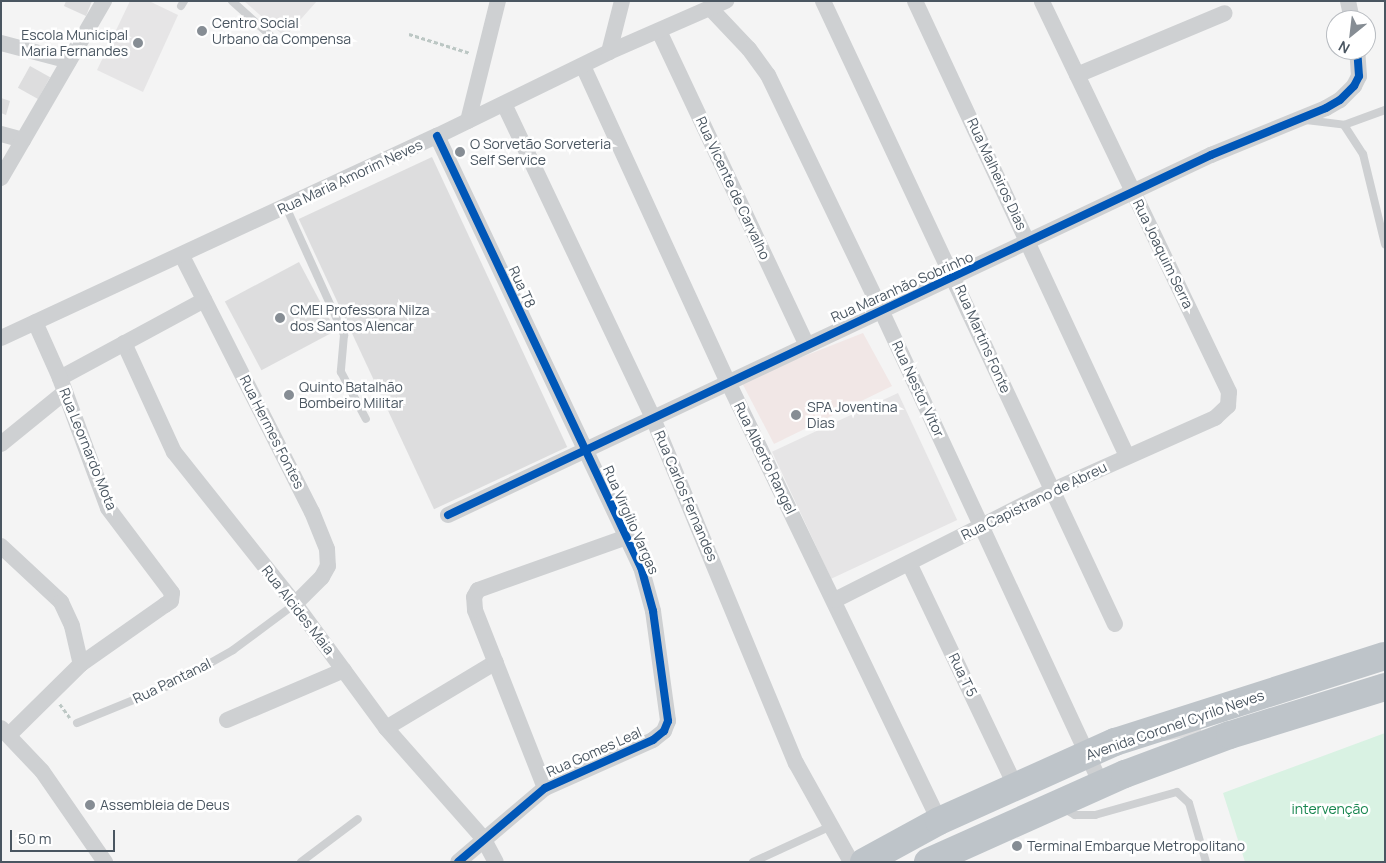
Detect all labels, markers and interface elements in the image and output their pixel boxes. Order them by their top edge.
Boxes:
north arrow [1326,10,1376,60]
place label: Centro Social Urbano da Compensa [212,15,351,48]
marker: Centro Social Urbano da Compensa [196,25,208,37]
place label: Escola Municipal Maria Fernandes [21,27,128,59]
marker: Escola Municipal Maria Fernandes [132,37,144,49]
text: N [1335,37,1353,58]
street label: Rua Vicente de Carvalho [692,114,774,262]
street label: Rua Malheiros Dias [964,115,1030,233]
street label: Rua Maria Amorim Neves [275,136,425,218]
place label: O Sorvetão Sorveteria Self Service [470,136,611,168]
marker: O Sorvetão Sorveteria Self Service [454,146,466,158]
street label: Rua Joaquim Serra [1129,197,1197,311]
street label: Rua Maranhão Sobrinho [828,248,976,326]
street label: Rua T8 [505,263,539,311]
street label: Rua Martins Fonte [952,282,1014,396]
place label: CMEI Professora Nilza dos Santos Alencar [290,302,430,334]
marker: CMEI Professora Nilza dos Santos Alencar [274,312,286,324]
street label: Rua Nestor Vitor [888,338,948,440]
street label: Rua Hermes Fontes [236,373,308,491]
place label: Quinto Batalhão Bombeiro Militar [299,379,403,412]
street label: Rua Leornardo Mota [56,386,120,512]
marker: Quinto Batalhão Bombeiro Militar [283,389,295,401]
street label: Rua Alberto Rangel [731,399,799,517]
place label: SPA Joventina Dias [807,399,898,432]
marker: SPA Joventina Dias [789,408,803,422]
street label: Rua Carlos Fernandes [651,428,721,564]
street label: Rua Capistrano de Abreu [959,458,1109,544]
street label: Rua Virgílio Vargas [600,463,662,577]
street label: Rua Alcides Maia [258,562,338,658]
street label: Rua T 5 [945,650,981,700]
street label: Rua Pantanal [130,655,214,707]
street label: Avenida Coronel Cyrilo Neves [1084,687,1266,763]
street label: Rua Gomes Leal [544,724,644,780]
place label: Assembleia de Deus [100,797,230,813]
marker: Assembleia de Deus [84,799,96,811]
park label: intervenção [1292,801,1368,817]
scale bar [12,820,118,852]
text: 50 m [18,828,52,849]
place label: Terminal Embarque Metropolitano [1027,838,1245,854]
marker: Terminal Embarque Metropolitano [1011,840,1023,852]

